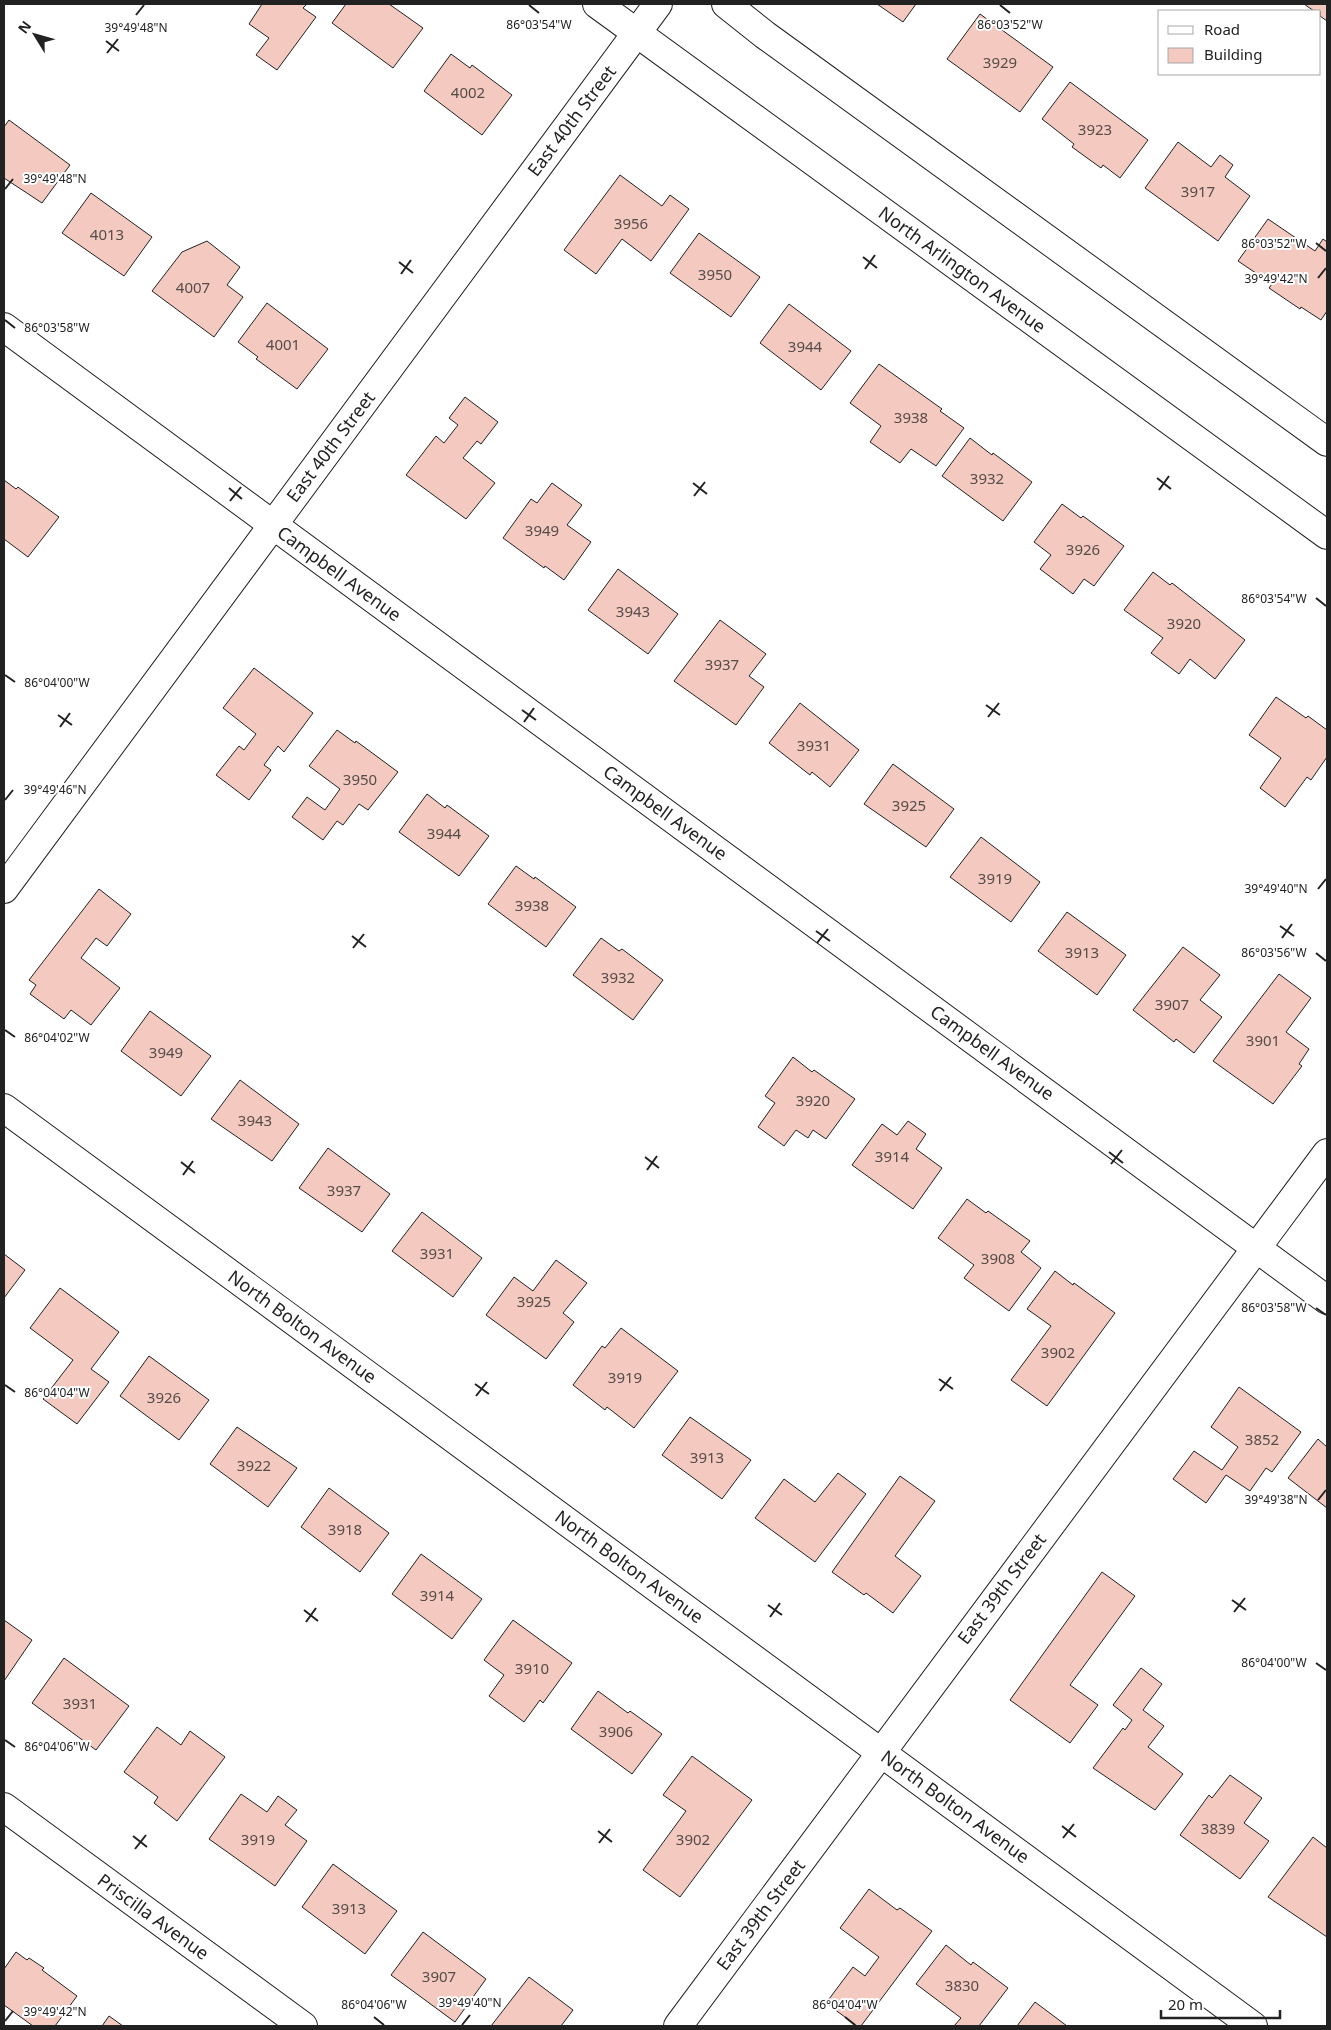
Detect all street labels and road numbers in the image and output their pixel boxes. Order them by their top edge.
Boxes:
street label: East 40th Street [522,60,621,181]
street label: North Arlington Avenue [874,200,1051,338]
street label: East 40th Street [281,386,380,507]
street label: Campbell Avenue [273,520,406,626]
street label: Campbell Avenue [599,759,732,865]
street label: Campbell Avenue [926,999,1059,1105]
street label: North Bolton Avenue [224,1264,382,1388]
street label: North Bolton Avenue [551,1504,709,1628]
street label: East 39th Street [952,1528,1051,1649]
street label: North Bolton Avenue [877,1744,1035,1868]
street label: East 39th Street [711,1854,810,1975]
street label: Priscilla Avenue [93,1868,214,1965]

